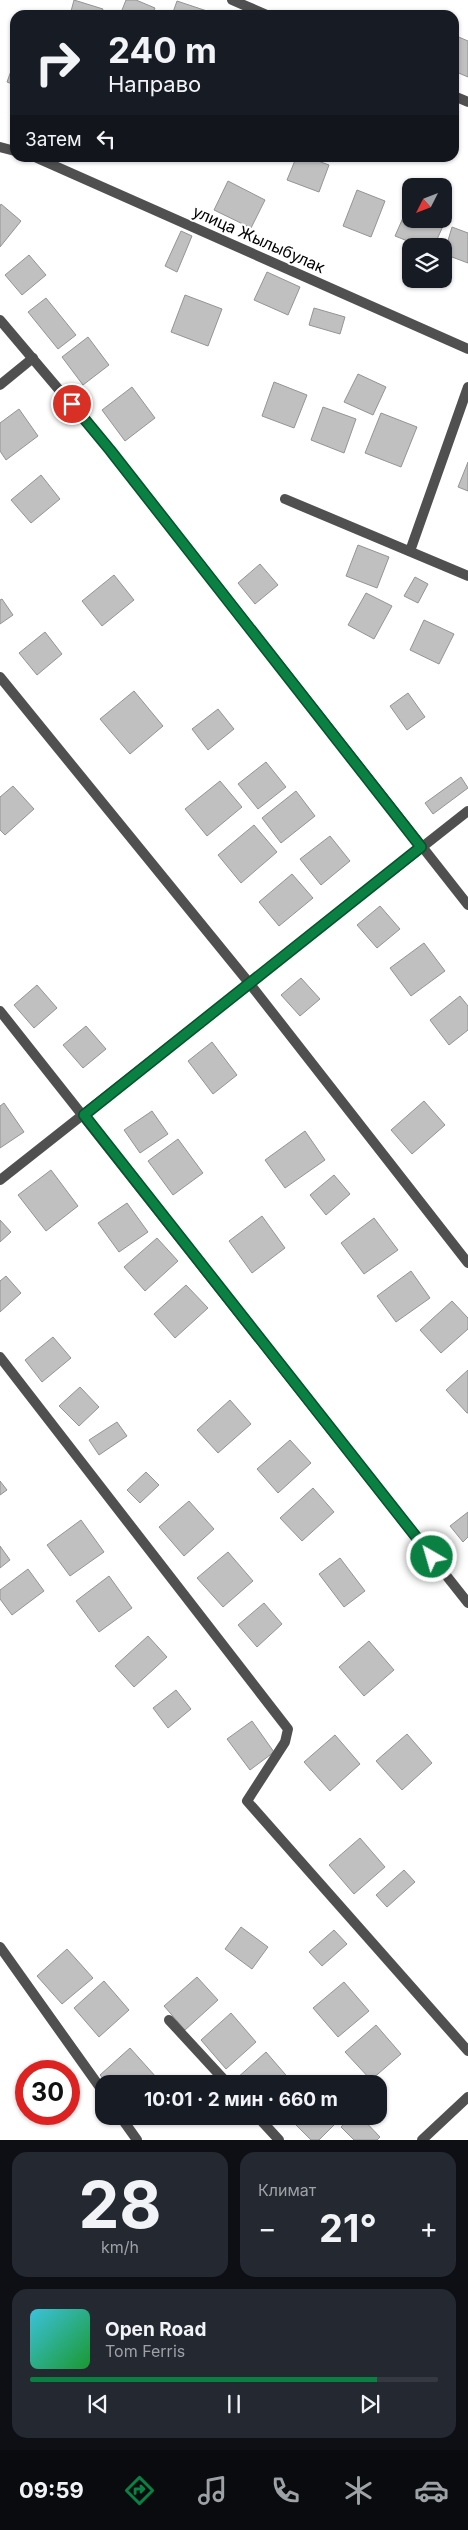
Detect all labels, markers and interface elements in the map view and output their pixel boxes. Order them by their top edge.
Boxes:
text: 240 m [108,29,217,71]
icon: right [25,30,90,95]
text: Направо [108,71,201,97]
icon: left [92,125,120,153]
text: Затем [25,128,82,151]
north arrow [402,178,452,228]
map controls [402,178,452,288]
street label: улица Жылыбулак [190,201,329,277]
button: layers [402,238,452,288]
pin [51,383,93,425]
icon: arrive [58,390,86,418]
position arrow [405,1530,457,1582]
speed limit sign: 30 [15,2060,80,2125]
text: 10:01 · 2 мин · 660 m [144,2088,338,2111]
text: 28 [78,2165,162,2244]
text: Климат [258,2180,316,2200]
text: 21° [319,2205,377,2251]
text: − [258,2211,277,2245]
text: + [419,2211,438,2245]
text: km/h [101,2237,139,2257]
text: Open Road [105,2318,206,2341]
text: Tom Ferris [105,2341,185,2361]
icon: previous [84,2390,112,2418]
icon: pause [220,2390,248,2418]
icon: next [356,2390,384,2418]
icon: directions [122,2473,157,2508]
icon: music [195,2473,230,2508]
icon: phone [268,2473,303,2508]
icon: climate [341,2473,376,2508]
icon: car [414,2473,449,2508]
text: 09:59 [19,2477,84,2503]

